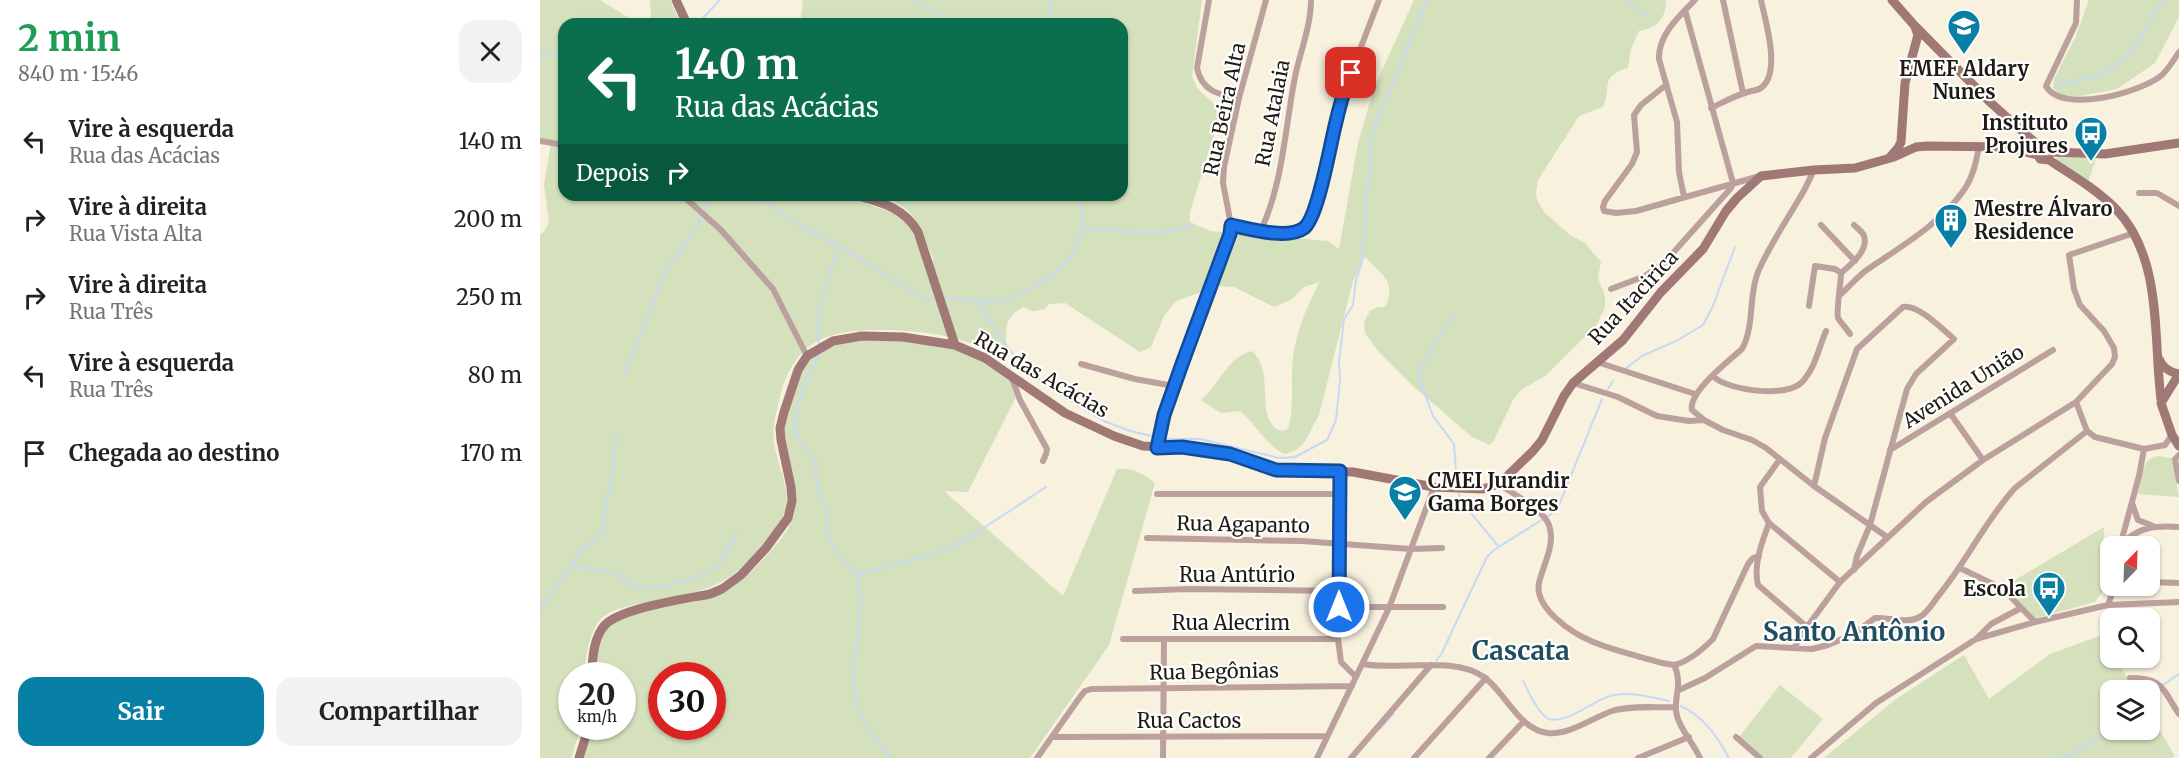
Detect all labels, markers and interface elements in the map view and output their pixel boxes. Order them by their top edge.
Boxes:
school or university icon: EMEF Aldary Nunes [1946,8,1982,55]
text: 2 min [18,16,121,61]
button: close [459,20,522,83]
text: 140 m [675,38,798,90]
street label: Rua Beira Alta [1198,40,1250,178]
icon: left [576,42,654,120]
pin [1325,47,1376,98]
icon: arrive [1334,56,1367,89]
place label: EMEF Aldary Nunes [1899,56,2029,104]
street label: Rua Atalaia [1249,57,1295,169]
text: 840 m · 15:46 [18,61,138,86]
text: Rua das Acácias [675,90,879,124]
place label: Instituto Projures [1982,110,2068,158]
text: Vire à esquerda [69,115,234,143]
bus stop icon: Instituto Projures [2073,115,2109,162]
icon: left [18,125,51,158]
text: 140 m [459,127,522,155]
text: Rua das Acácias [69,143,220,168]
icon: right [661,156,694,189]
text: Depois [576,159,649,187]
text: Vire à direita [69,193,207,221]
place label: Mestre Álvaro Residence [1974,194,2112,244]
building icon: Mestre Álvaro Residence [1933,202,1969,249]
icon: right [18,203,51,236]
text: 200 m [454,205,522,233]
text: Rua Vista Alta [69,221,203,246]
street label: Rua Itacirica [1583,244,1683,349]
text: Vire à direita [69,271,207,299]
icon: right [18,281,51,314]
text: 250 m [456,283,522,311]
text: Rua Três [69,299,153,324]
street label: Rua das Acácias [970,325,1114,423]
street label: Avenida União [1897,339,2029,434]
text: Vire à esquerda [69,349,234,377]
icon: left [18,359,51,392]
text: 80 m [468,361,522,389]
text: Rua Três [69,377,153,402]
icon: arrive [18,437,51,470]
text: Chegada ao destino [69,439,279,467]
text: 170 m [460,439,522,467]
place label: CMEI Jurandir Gama Borges [1428,468,1569,516]
school or university icon: CMEI Jurandir Gama Borges [1387,474,1423,521]
street label: Rua Agapanto [1176,510,1310,538]
north arrow [2100,536,2160,596]
map controls [2100,536,2160,740]
street label: Rua Antúrio [1179,562,1295,587]
bus stop icon: Escola [2031,570,2067,617]
position arrow [1307,575,1371,639]
place label: Escola [1963,576,2026,601]
button: search [2100,608,2160,668]
street label: Rua Alecrim [1172,610,1290,635]
district label: Santo Antônio [1763,615,1945,648]
district label: Cascata [1472,634,1570,667]
street label: Rua Begônias [1149,657,1279,685]
speed limit sign: 30 [648,662,726,740]
text: 20 [578,675,616,713]
button: Sair [18,677,264,746]
button: Compartilhar [276,677,522,746]
button: layers [2100,680,2160,740]
text: km/h [577,707,617,726]
street label: Rua Cactos [1137,708,1241,733]

